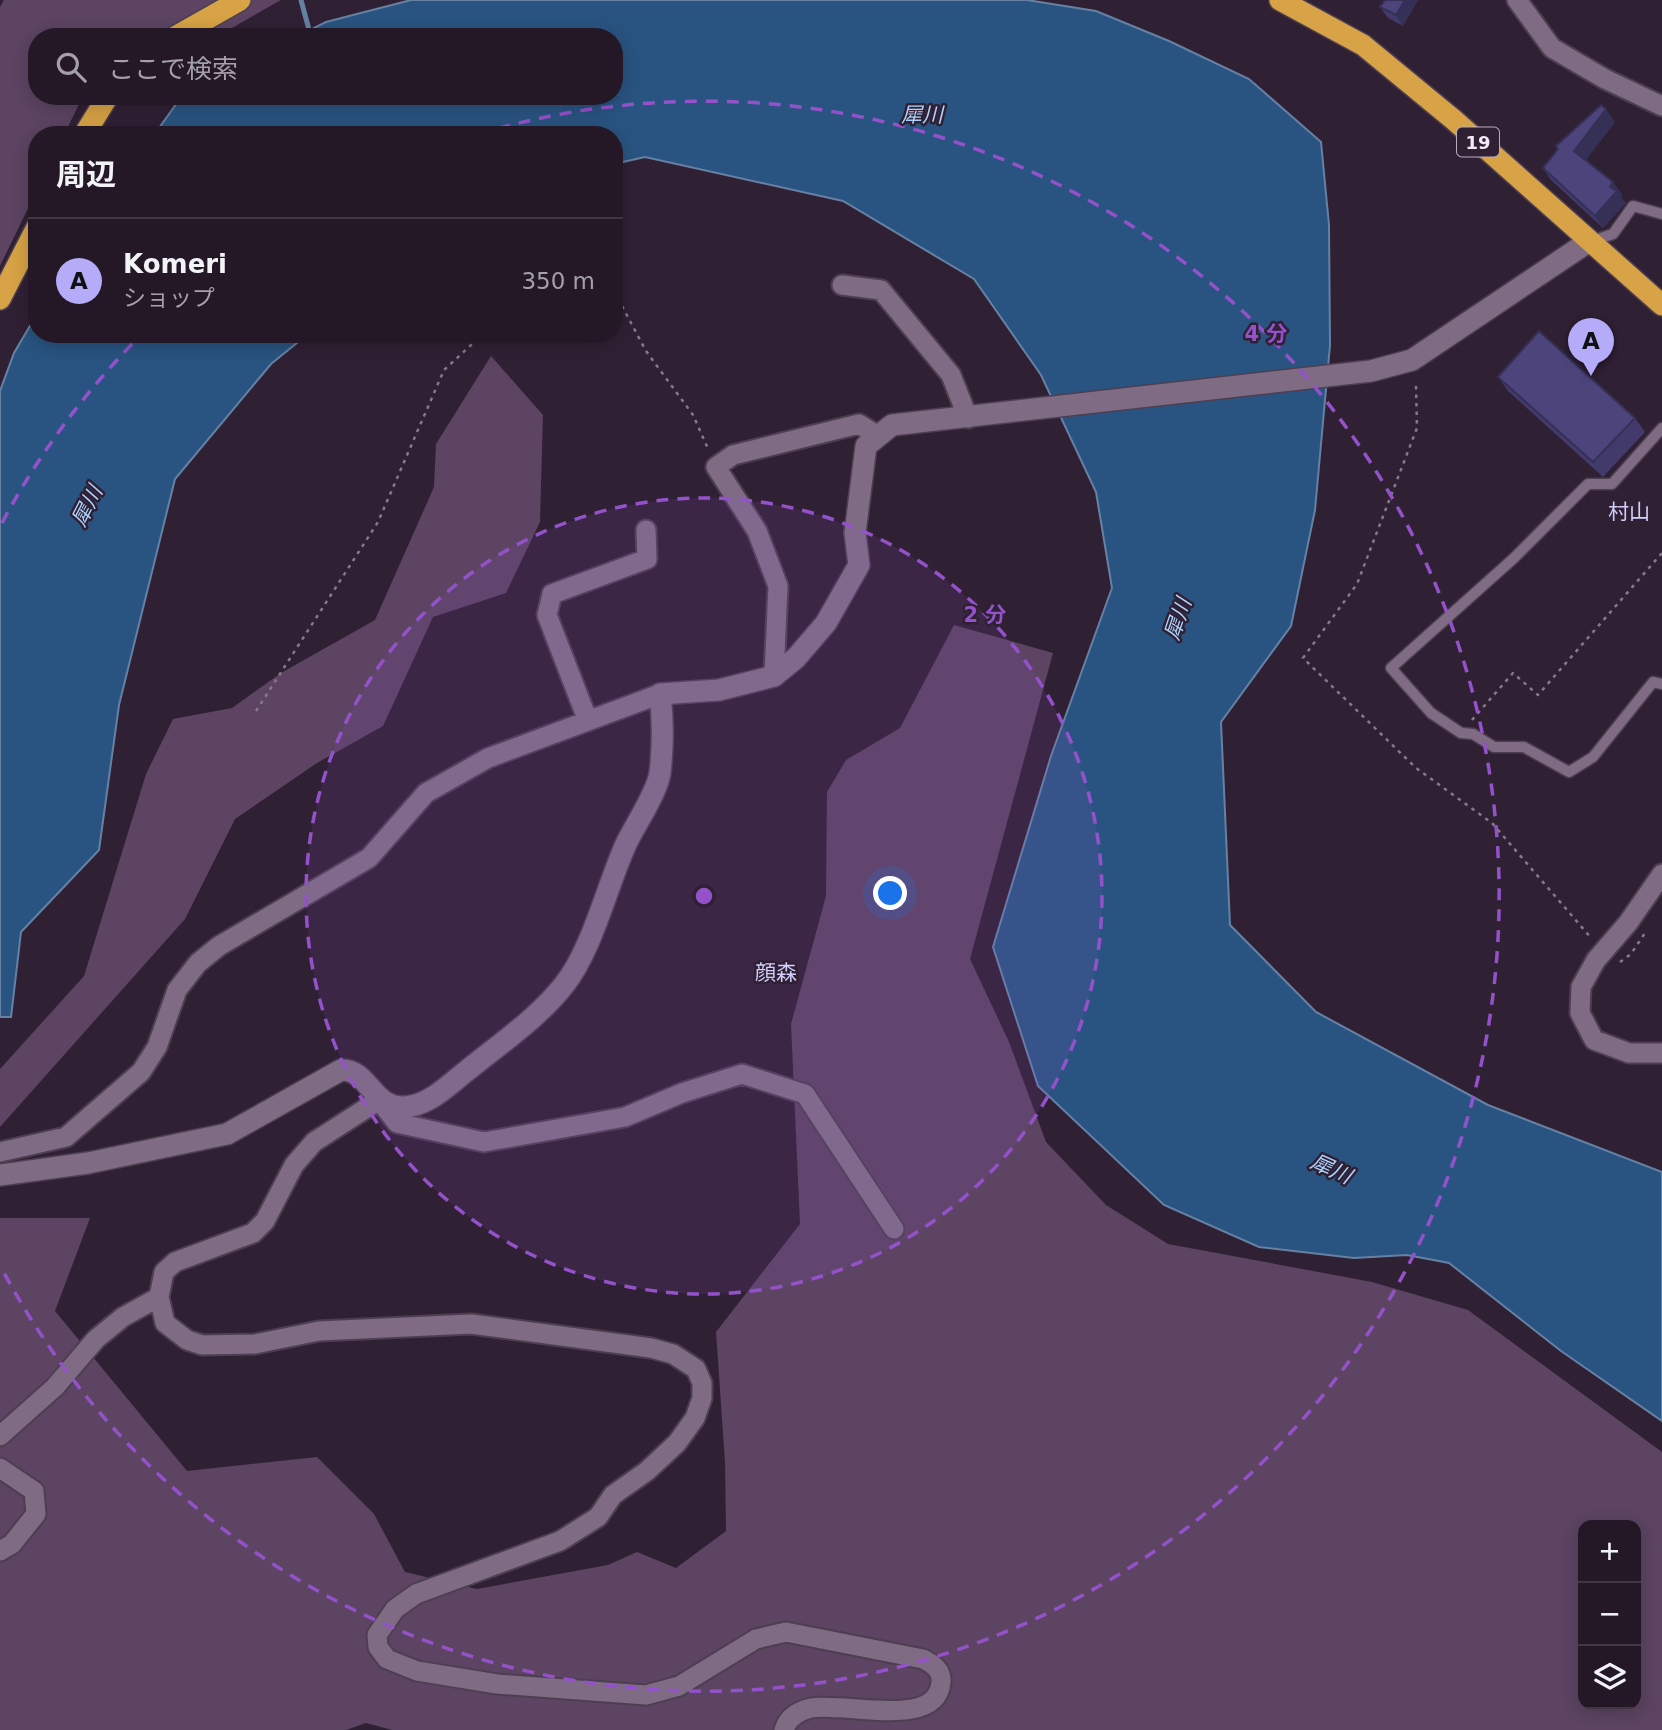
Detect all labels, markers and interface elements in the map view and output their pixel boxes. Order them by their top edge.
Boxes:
search box [28,28,623,105]
icon: search [52,48,90,86]
text: ここで検索 [108,54,238,84]
water label: 犀川 [901,103,945,127]
road number: 19 [1457,127,1499,156]
text: 周辺 [56,157,116,192]
text: Komeri [123,249,227,279]
text: A [70,268,88,294]
text: 350 m [521,268,595,294]
text: ショップ [123,285,215,311]
pin: A [1568,318,1614,376]
text: 4 分 [1245,322,1287,346]
water label: 犀川 [67,480,108,530]
district label: 村山 [1608,500,1650,524]
water label: 犀川 [1160,593,1197,643]
text: 2 分 [964,603,1006,627]
your location [873,876,907,910]
centre of rings [692,884,716,908]
district label: 顔森 [755,961,797,985]
water label: 犀川 [1307,1149,1357,1189]
map controls [1578,1520,1641,1709]
button: + [1578,1520,1641,1583]
button: − [1578,1583,1641,1646]
button: layers [1578,1646,1641,1709]

